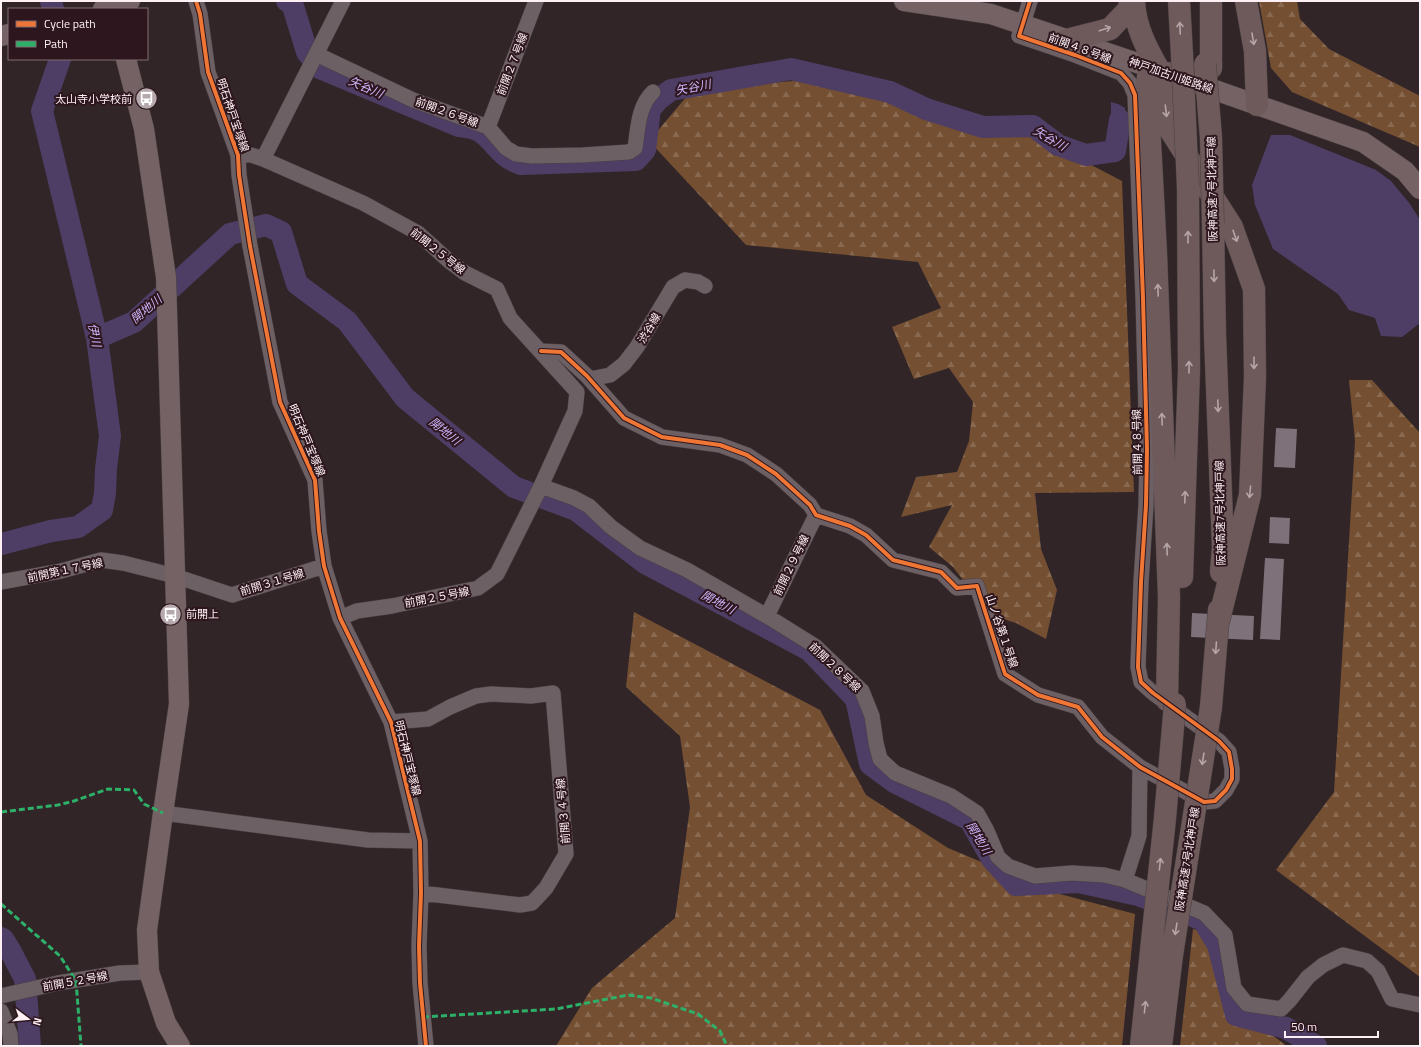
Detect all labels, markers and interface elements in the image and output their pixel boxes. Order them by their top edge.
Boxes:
legend [8,8,148,60]
text: Cycle path [44,14,96,33]
one-way arrow [1177,22,1184,35]
one-way arrow [1098,25,1110,33]
street label: 前開４８号線 [1046,29,1114,67]
street label: 前開２７号線 [493,30,531,98]
one-way arrow [1249,33,1257,46]
text: Path [44,34,68,53]
street label: 神戸加古川姫路線 [1127,53,1215,97]
water label: 矢谷川 [346,71,388,104]
water label: 矢谷川 [674,74,714,100]
street label: 明石神戸宝塚線 [213,76,253,154]
bus stop icon: 太山寺小学校前 [134,86,160,112]
place label: 太山寺小学校前 [55,91,132,107]
street label: 前開２６号線 [413,93,481,131]
one-way arrow [1162,104,1169,117]
water label: 矢谷川 [1030,121,1072,156]
street label: 阪神高速7号北神戸線 [1203,136,1221,242]
street label: 前開２５号線 [407,224,469,278]
one-way arrow [1232,229,1240,241]
one-way arrow [1184,231,1192,244]
one-way arrow [1210,269,1218,282]
one-way arrow [1154,284,1161,297]
water label: 開地川 [126,289,167,328]
street label: 渋谷線 [634,310,664,346]
water label: 伊川 [83,321,107,351]
one-way arrow [1251,356,1258,369]
one-way arrow [1185,361,1193,374]
one-way arrow [1214,399,1221,412]
street label: 明石神戸宝塚線 [285,401,329,479]
street label: 前開４８号線 [1128,409,1146,475]
water label: 開地川 [425,412,467,451]
one-way arrow [1159,413,1166,426]
street label: 阪神高速7号北神戸線 [1211,460,1229,566]
one-way arrow [1246,486,1254,499]
one-way arrow [1181,491,1188,504]
street label: 前開２９号線 [769,532,813,598]
one-way arrow [1164,543,1171,556]
street label: 前開第１７号線 [26,554,104,586]
street label: 前開３１号線 [238,565,306,599]
street label: 前開２５号線 [403,583,471,611]
water label: 開地川 [698,585,740,620]
street label: 山ノ谷第１号線 [982,592,1022,670]
bus stop icon: 前開上 [158,601,184,627]
place label: 前開上 [186,606,219,622]
street label: 前開２８号線 [805,639,865,695]
one-way arrow [1212,641,1219,654]
street label: 明石神戸宝塚線 [391,719,425,797]
one-way arrow [1199,752,1207,765]
street label: 前開３４号線 [552,777,574,845]
street label: 阪神高速7号北神戸線 [1171,806,1203,912]
water label: 開地川 [961,818,998,860]
one-way arrow [1157,858,1164,871]
one-way arrow [1172,922,1180,935]
street label: 前開５２号線 [41,967,109,995]
north arrow [8,999,48,1039]
one-way arrow [1141,1001,1149,1014]
scale bar [1285,1013,1378,1039]
text: N [29,1016,46,1028]
text: 50 m [1291,1017,1317,1036]

